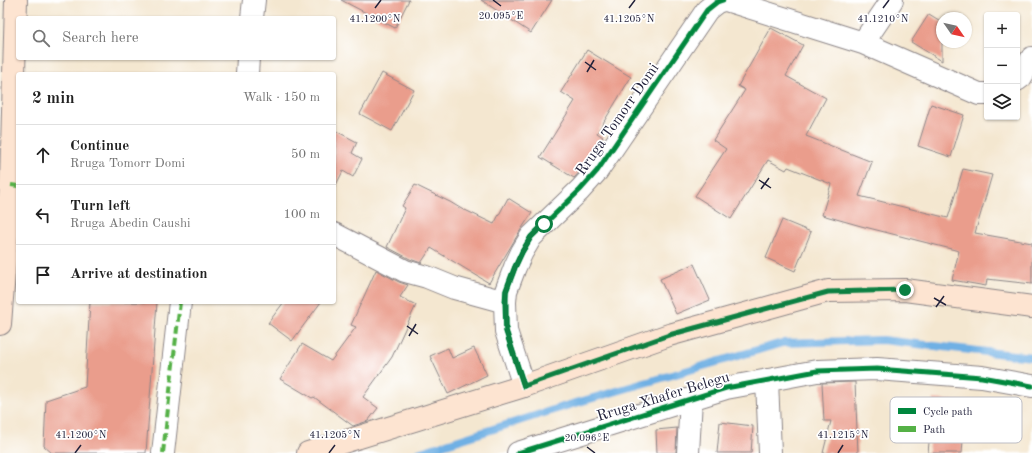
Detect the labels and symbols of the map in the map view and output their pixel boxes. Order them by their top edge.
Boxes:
text: 20.095°E [479,11,523,21]
north arrow [936,12,972,48]
text: 41.1200°N [349,14,401,24]
text: 41.1205°N [603,14,655,24]
text: 41.1210°N [857,14,909,24]
street label: Rruga Tomorr Domi [574,61,662,179]
route start [535,215,553,233]
route end [896,281,914,299]
street label: Rruga Xhafer Belegu [595,370,732,425]
legend [890,397,1022,443]
text: Cycle path [923,407,973,418]
text: Path [923,425,945,436]
text: 41.1200°N [55,430,107,440]
text: 41.1205°N [309,430,361,440]
text: 41.1215°N [817,430,869,440]
text: 20.096°E [565,433,609,443]

